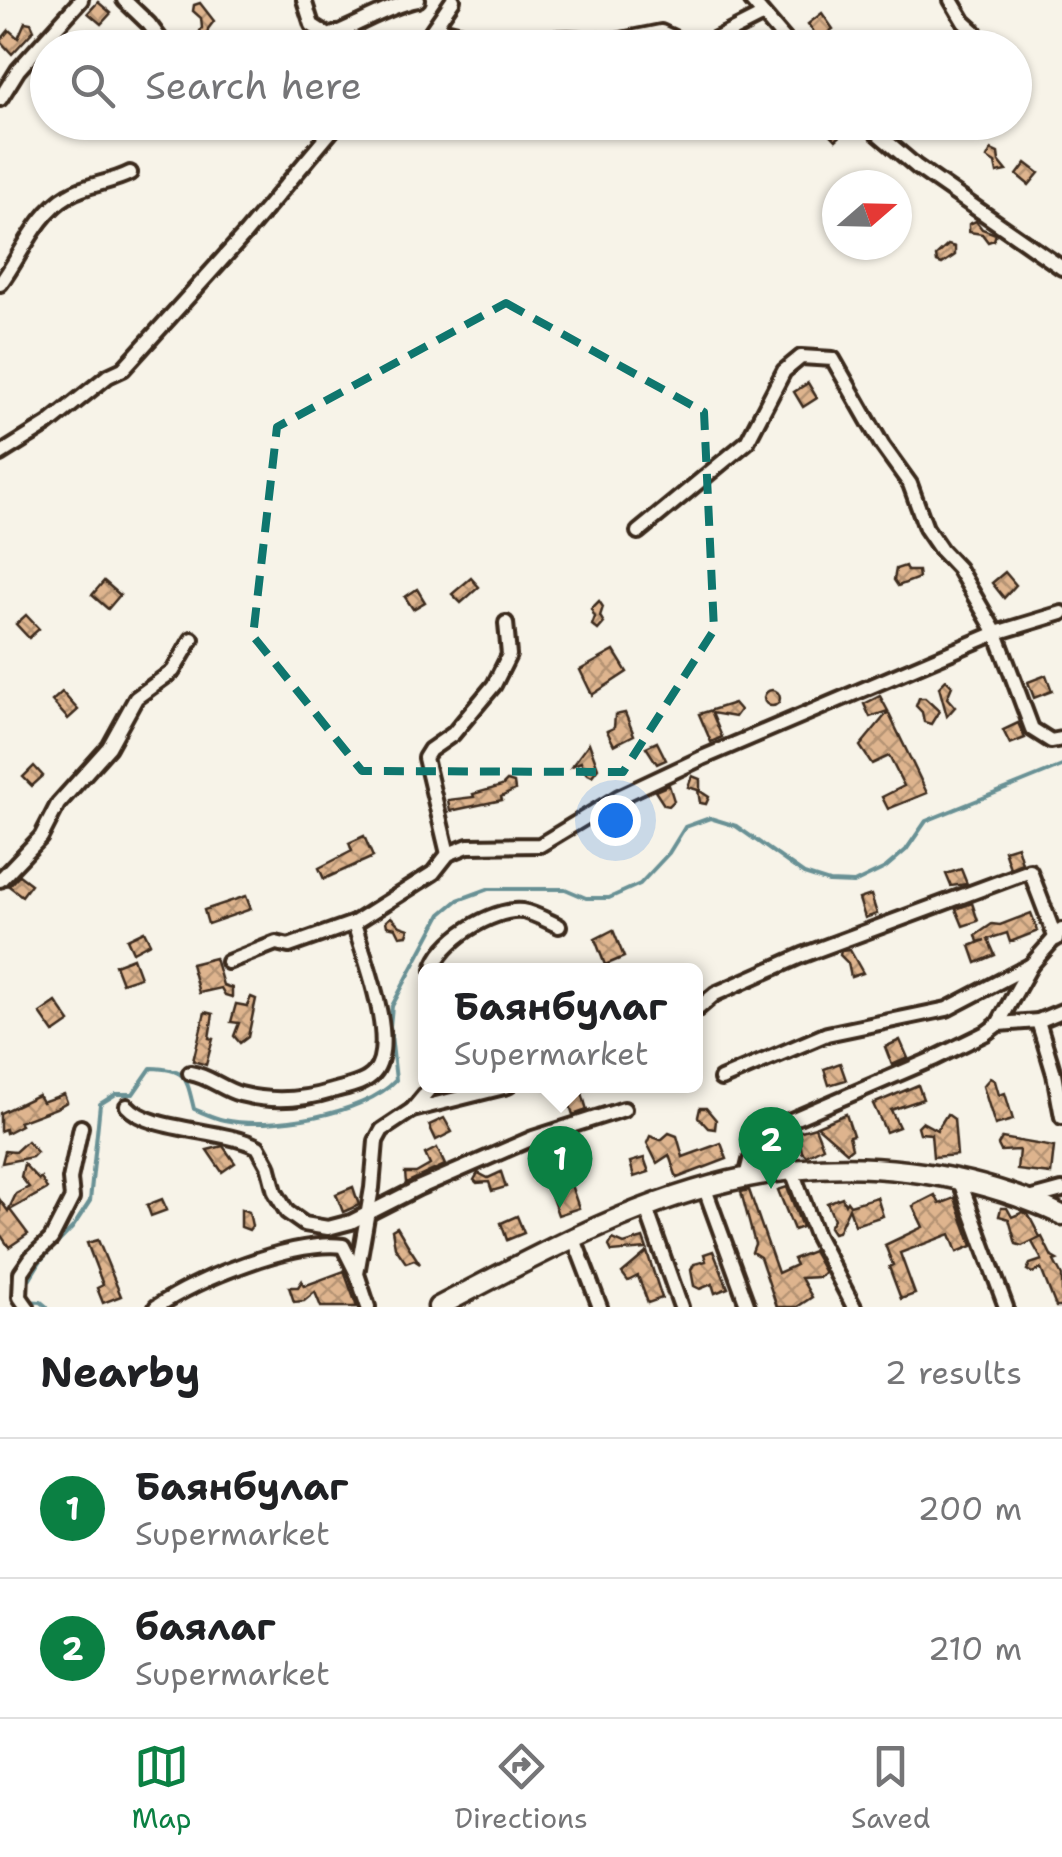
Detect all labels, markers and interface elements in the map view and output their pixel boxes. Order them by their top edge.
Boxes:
search box [30,30,1032,140]
icon: search [65,58,120,113]
text: Search here [145,60,362,111]
north arrow [822,170,912,260]
your location [590,795,641,846]
popup [418,963,703,1093]
text: Баянбулаг [454,981,667,1032]
text: Supermarket [454,1032,649,1075]
pin: 2 [738,1106,804,1189]
pin: 1 [528,1126,592,1208]
text: Nearby [40,1344,200,1400]
text: 2 results [885,1351,1022,1394]
text: Баянбулаг [135,1461,348,1512]
text: 1 [65,1487,80,1530]
text: 200 m [918,1487,1022,1530]
text: Supermarket [135,1512,330,1555]
text: баялаг [135,1601,276,1652]
text: 2 [61,1627,84,1670]
text: 210 m [928,1627,1022,1670]
text: Supermarket [135,1652,330,1695]
tab: Map [132,1739,191,1837]
tab: Directions [454,1739,588,1837]
tab: Saved [851,1739,930,1837]

